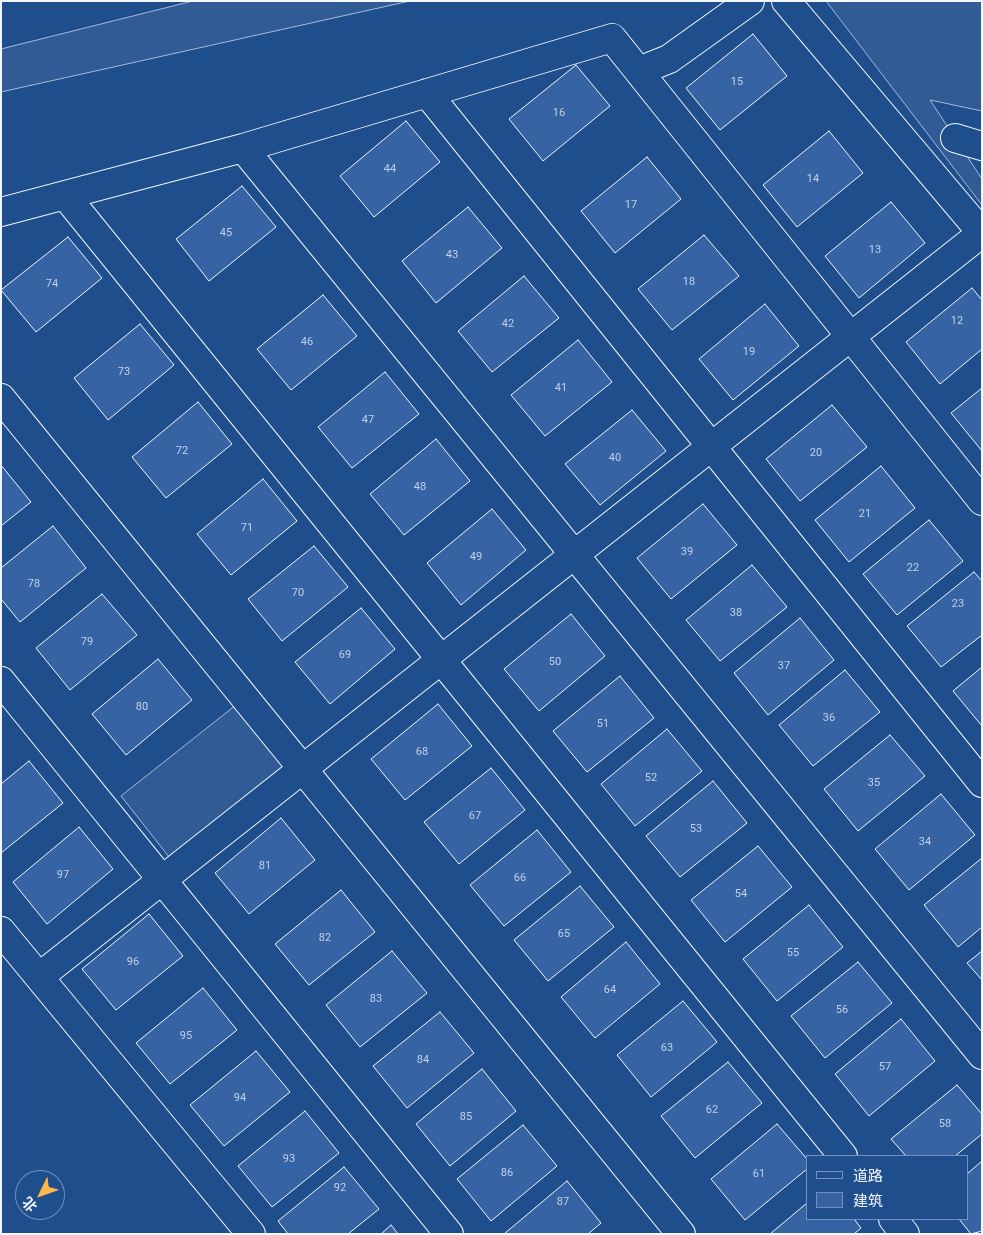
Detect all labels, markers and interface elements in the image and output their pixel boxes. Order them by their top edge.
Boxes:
house number: 15 [731,75,743,89]
house number: 16 [553,106,565,120]
house number: 44 [384,162,396,176]
house number: 14 [807,172,819,186]
house number: 17 [625,198,637,212]
house number: 45 [220,226,232,240]
house number: 13 [869,243,881,257]
house number: 43 [446,248,458,262]
house number: 18 [683,275,695,289]
house number: 74 [46,277,58,291]
house number: 12 [951,314,963,328]
house number: 42 [502,317,514,331]
house number: 46 [301,335,313,349]
house number: 19 [743,345,755,359]
house number: 73 [118,365,130,379]
house number: 41 [555,381,567,395]
house number: 47 [362,413,374,427]
house number: 72 [176,444,188,458]
house number: 20 [810,446,822,460]
house number: 40 [609,451,621,465]
house number: 48 [414,480,426,494]
house number: 21 [859,507,871,521]
house number: 71 [241,521,253,535]
house number: 39 [681,545,693,559]
house number: 49 [470,550,482,564]
house number: 22 [907,561,919,575]
house number: 78 [28,577,40,591]
house number: 70 [292,586,304,600]
house number: 23 [952,597,964,611]
house number: 38 [730,606,742,620]
house number: 79 [81,635,93,649]
house number: 69 [339,648,351,662]
house number: 50 [549,655,561,669]
house number: 37 [778,659,790,673]
house number: 80 [136,700,148,714]
house number: 36 [823,711,835,725]
house number: 51 [597,717,609,731]
house number: 68 [416,745,428,759]
house number: 52 [645,771,657,785]
house number: 35 [868,776,880,790]
house number: 67 [469,809,481,823]
house number: 53 [690,822,702,836]
house number: 34 [919,835,931,849]
house number: 81 [259,859,271,873]
house number: 97 [57,868,69,882]
house number: 66 [514,871,526,885]
house number: 54 [735,887,747,901]
house number: 65 [558,927,570,941]
house number: 82 [319,931,331,945]
house number: 55 [787,946,799,960]
house number: 96 [127,955,139,969]
house number: 64 [604,983,616,997]
house number: 83 [370,992,382,1006]
house number: 56 [836,1003,848,1017]
house number: 95 [180,1029,192,1043]
house number: 63 [661,1041,673,1055]
house number: 84 [417,1053,429,1067]
house number: 57 [879,1060,891,1074]
house number: 94 [234,1091,246,1105]
house number: 62 [706,1103,718,1117]
house number: 85 [460,1110,472,1124]
house number: 58 [939,1117,951,1131]
house number: 93 [283,1152,295,1166]
legend [806,1155,968,1220]
house number: 86 [501,1166,513,1180]
house number: 61 [753,1167,765,1181]
text: 道路 [853,1167,883,1185]
north arrow [15,1170,65,1220]
house number: 92 [334,1181,346,1195]
text: 建筑 [853,1192,883,1210]
text: 北 [19,1194,40,1215]
house number: 87 [557,1195,569,1209]

